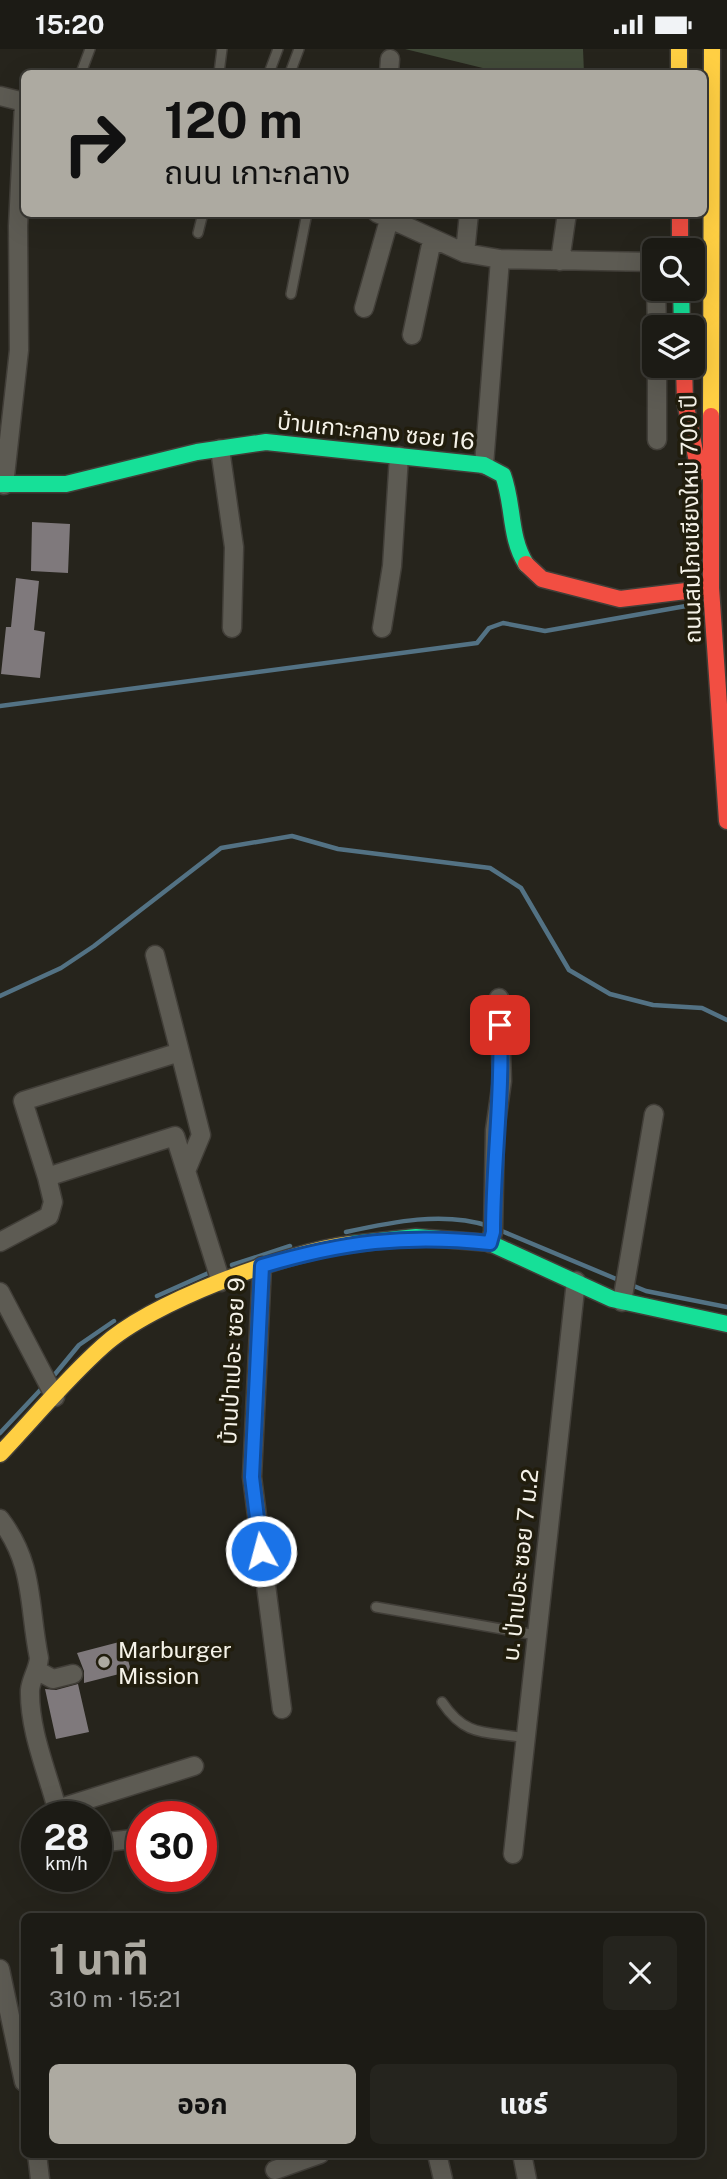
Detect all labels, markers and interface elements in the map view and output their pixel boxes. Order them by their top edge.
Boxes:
text: 15:20 [35,9,104,40]
text: 120 m [164,91,303,149]
icon: right [49,98,140,189]
text: ถนน เกาะกลาง [164,154,350,191]
map controls [642,238,705,378]
button: search [642,238,705,301]
button: layers [642,315,705,378]
street label: ถนนสมโภชเชียงใหม่ 700 ปี [674,394,706,644]
street label: บ้านเกาะกลาง ซอย 16 [276,407,476,455]
pin [470,995,530,1055]
icon: arrive [481,1006,519,1044]
street label: บ้านป่าเปอะ ซอย 9 [214,1277,250,1445]
street label: บ. ป่าเปอะ ซอย 7 ม.2 [496,1468,544,1662]
position arrow [224,1514,298,1588]
place label: Marburger Mission [118,1636,232,1689]
marker: Marburger Mission [96,1654,112,1670]
speed limit sign: 30 [126,1801,217,1892]
text: 28 [44,1817,89,1858]
text: km/h [45,1853,88,1874]
text: 1 นาที [49,1934,149,1983]
button: close [603,1936,677,2010]
text: 310 m · 15:21 [49,1985,182,2012]
button: ออก [49,2064,356,2144]
button: แชร์ [370,2064,677,2144]

